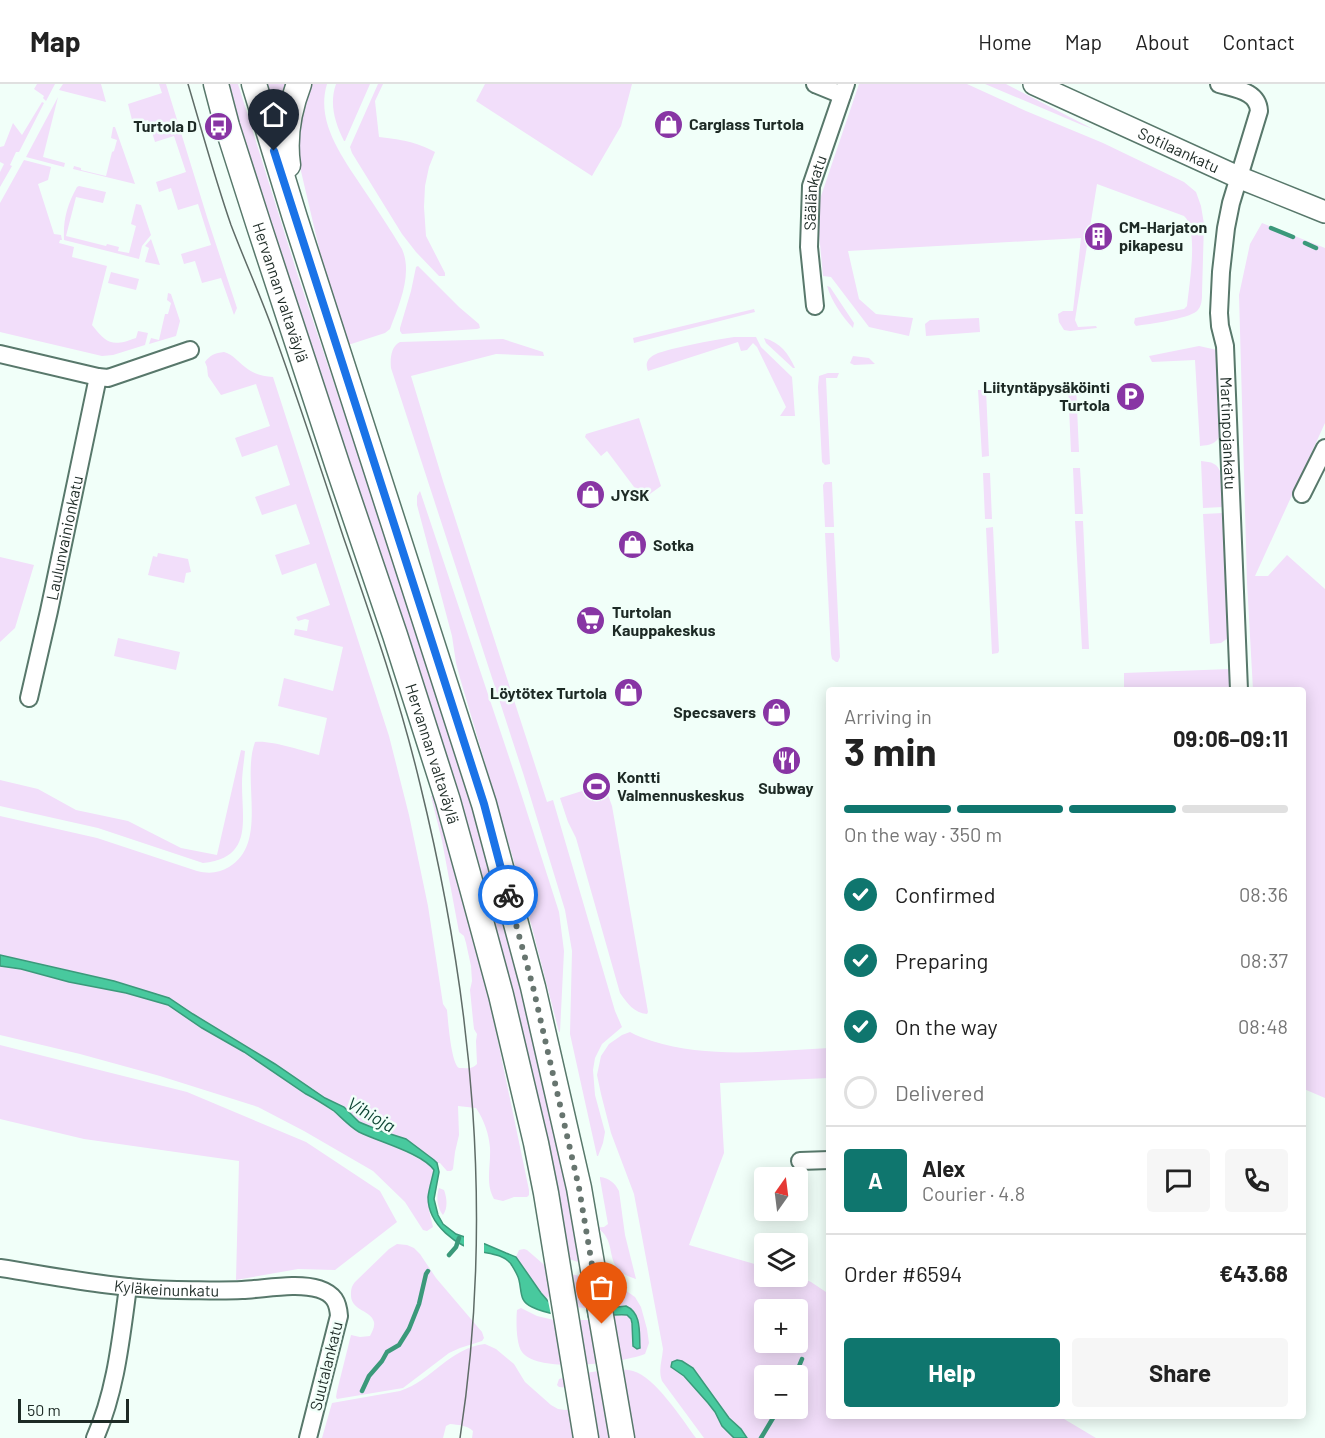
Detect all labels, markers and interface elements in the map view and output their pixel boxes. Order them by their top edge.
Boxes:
text: Map [30,24,81,58]
text: Home [978,29,1032,54]
text: Map [1065,29,1102,54]
text: About [1135,29,1190,54]
text: Contact [1223,29,1295,54]
pin [248,89,299,151]
icon: home [257,98,290,131]
shop icon: Carglass Turtola [652,108,684,140]
bus stop icon: Turtola D [202,110,234,142]
place label: Carglass Turtola [689,114,804,133]
place label: Turtola D [133,116,197,135]
street label: Sotilaankatu [1135,123,1222,176]
street label: Säälänkatu [800,153,830,231]
place label: CM-Harjaton pikapesu [1119,217,1207,254]
street label: Hervannan valtaväylä [249,220,313,364]
building icon: CM-Harjaton pikapesu [1082,220,1114,252]
street label: Martinpojankatu [1217,376,1241,490]
place label: Liityntäpysäköinti Turtola [983,377,1110,414]
parking icon: Liityntäpysäköinti Turtola [1115,380,1147,412]
street label: Laulunvainionkatu [42,474,86,602]
shop icon: JYSK [574,479,606,511]
place label: JYSK [611,485,649,504]
shop icon: Sotka [616,529,648,561]
place label: Sotka [653,535,694,554]
place label: Turtolan Kauppakeskus [612,602,716,639]
supermarket icon: Turtolan Kauppakeskus [575,605,607,637]
shop icon: Löytötex Turtola [612,677,644,709]
street label: Hervannan valtaväylä [402,681,464,826]
place label: Löytötex Turtola [490,683,607,702]
shop icon: Specsavers [761,696,793,728]
place label: Specsavers [673,702,756,721]
text: Arriving in [844,704,932,728]
text: 09:06–09:11 [1173,725,1288,751]
text: 3 min [844,727,937,774]
restaurant icon: Subway [770,744,802,776]
place label: Kontti Valmennuskeskus [617,767,744,804]
sports icon: Kontti Valmennuskeskus [580,770,612,802]
place label: Subway [758,778,814,797]
text: On the way · 350 m [844,822,1002,846]
courier [478,865,538,925]
icon: check [844,878,877,911]
icon: bike [492,879,525,912]
text: Confirmed [895,881,995,907]
text: 08:36 [1239,882,1288,906]
icon: check [844,944,877,977]
text: Preparing [895,947,988,973]
text: 08:37 [1240,948,1288,972]
icon: check [844,1010,877,1043]
text: On the way [895,1013,998,1039]
text: 08:48 [1238,1014,1288,1038]
text: Delivered [895,1079,984,1105]
water label: Vihioja [344,1092,399,1137]
button: chat [1147,1149,1210,1212]
button: phone [1225,1149,1288,1212]
text: Alex [922,1155,965,1181]
north arrow [754,1167,808,1221]
map controls [754,1167,808,1419]
text: A [868,1167,883,1193]
text: Courier · 4.8 [922,1181,1025,1205]
button: layers [754,1233,808,1287]
text: Order #6594 [844,1260,962,1286]
text: €43.68 [1219,1260,1288,1286]
pin [576,1262,627,1324]
icon: bag [585,1271,618,1304]
street label: Kyläkeinunkatu [113,1275,219,1299]
button: + [754,1299,808,1353]
street label: Suutalankatu [305,1319,346,1413]
button: Help [844,1338,1060,1407]
button: Share [1072,1338,1288,1407]
button: − [754,1365,808,1419]
scale bar [18,1396,129,1424]
text: 50 m [27,1400,61,1419]

